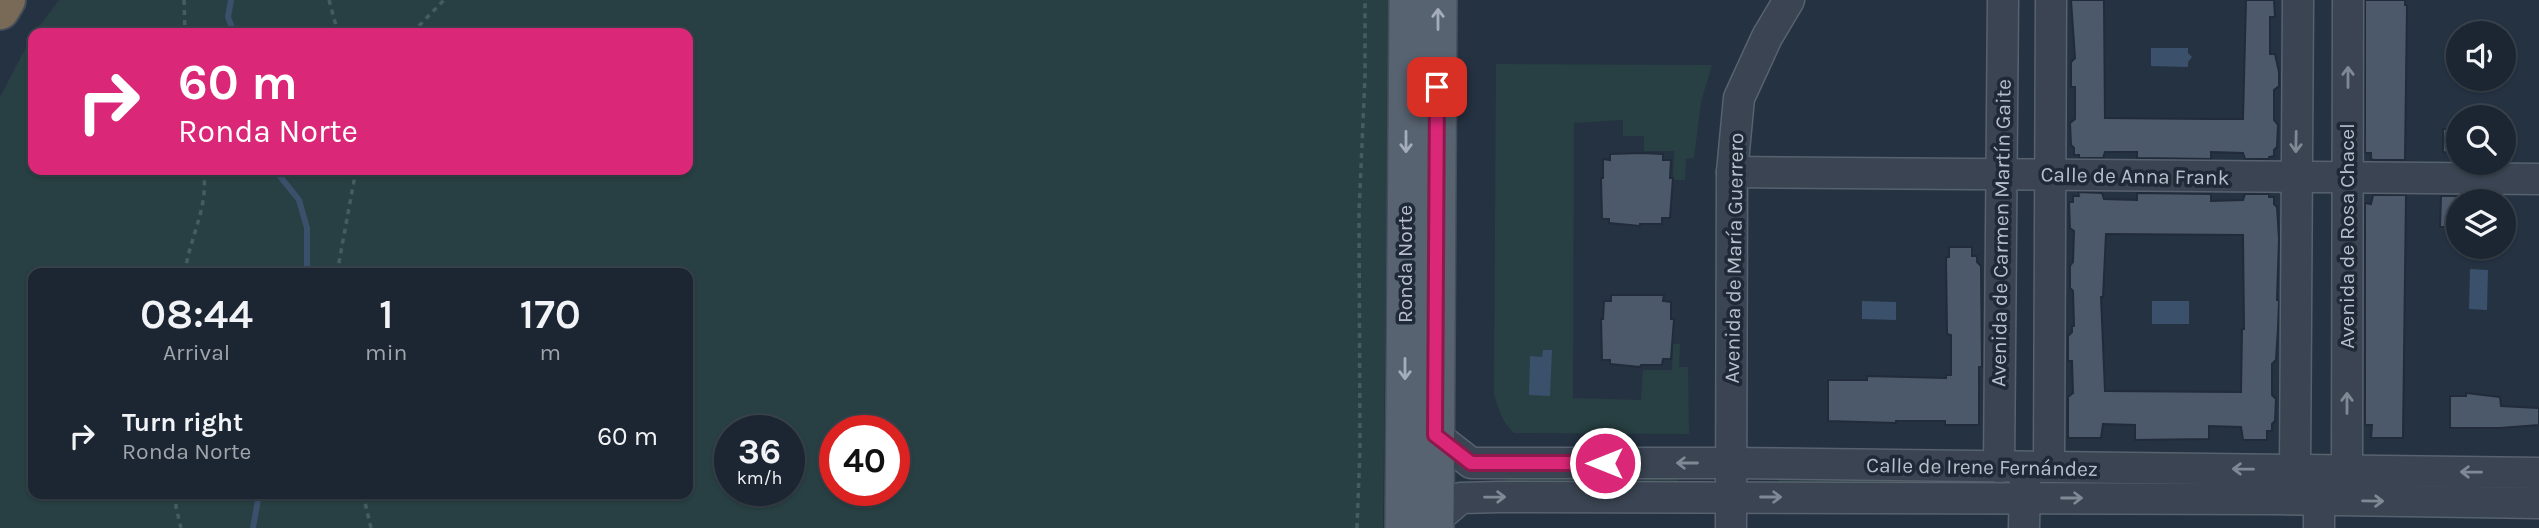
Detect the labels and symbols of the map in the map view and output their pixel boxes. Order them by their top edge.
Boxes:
one-way arrow [1431,8,1444,31]
pin [1407,57,1467,117]
one-way arrow [2341,66,2355,89]
street label: Avenida de Carmen Martín Gaite [1986,79,2016,387]
street label: Avenida de Rosa Chacel [2335,123,2359,349]
one-way arrow [1399,130,1413,153]
one-way arrow [2289,130,2303,153]
street label: Avenida de María Guerrero [1720,132,1748,384]
street label: Calle de Anna Frank [2040,162,2230,190]
street label: Ronda Norte [1393,205,1417,323]
one-way arrow [1398,357,1412,380]
one-way arrow [2340,392,2354,415]
speed limit sign: 40 [819,415,910,506]
position arrow [1568,426,1642,500]
street label: Calle de Irene Fernández [1866,453,2098,481]
one-way arrow [1676,456,1699,470]
one-way arrow [2232,462,2255,476]
one-way arrow [2460,465,2483,479]
one-way arrow [1483,490,1506,504]
one-way arrow [1759,490,1782,504]
one-way arrow [2060,491,2083,505]
one-way arrow [2361,494,2384,507]

